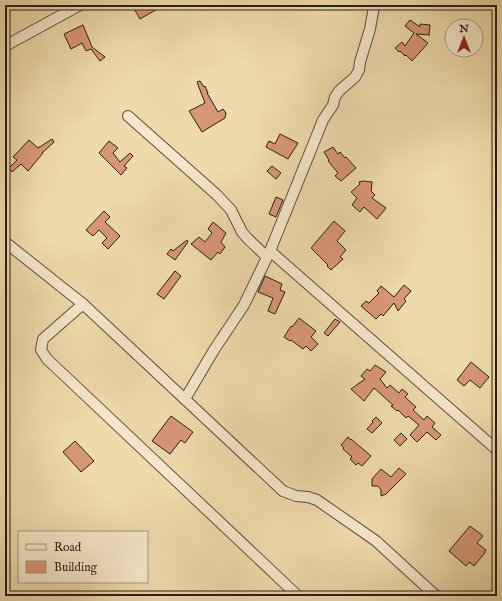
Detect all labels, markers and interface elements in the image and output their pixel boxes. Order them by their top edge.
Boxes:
north arrow [444,18,484,58]
text: N [458,22,469,36]
legend [18,531,148,583]
text: Road [54,540,82,555]
text: Building [54,560,98,575]

